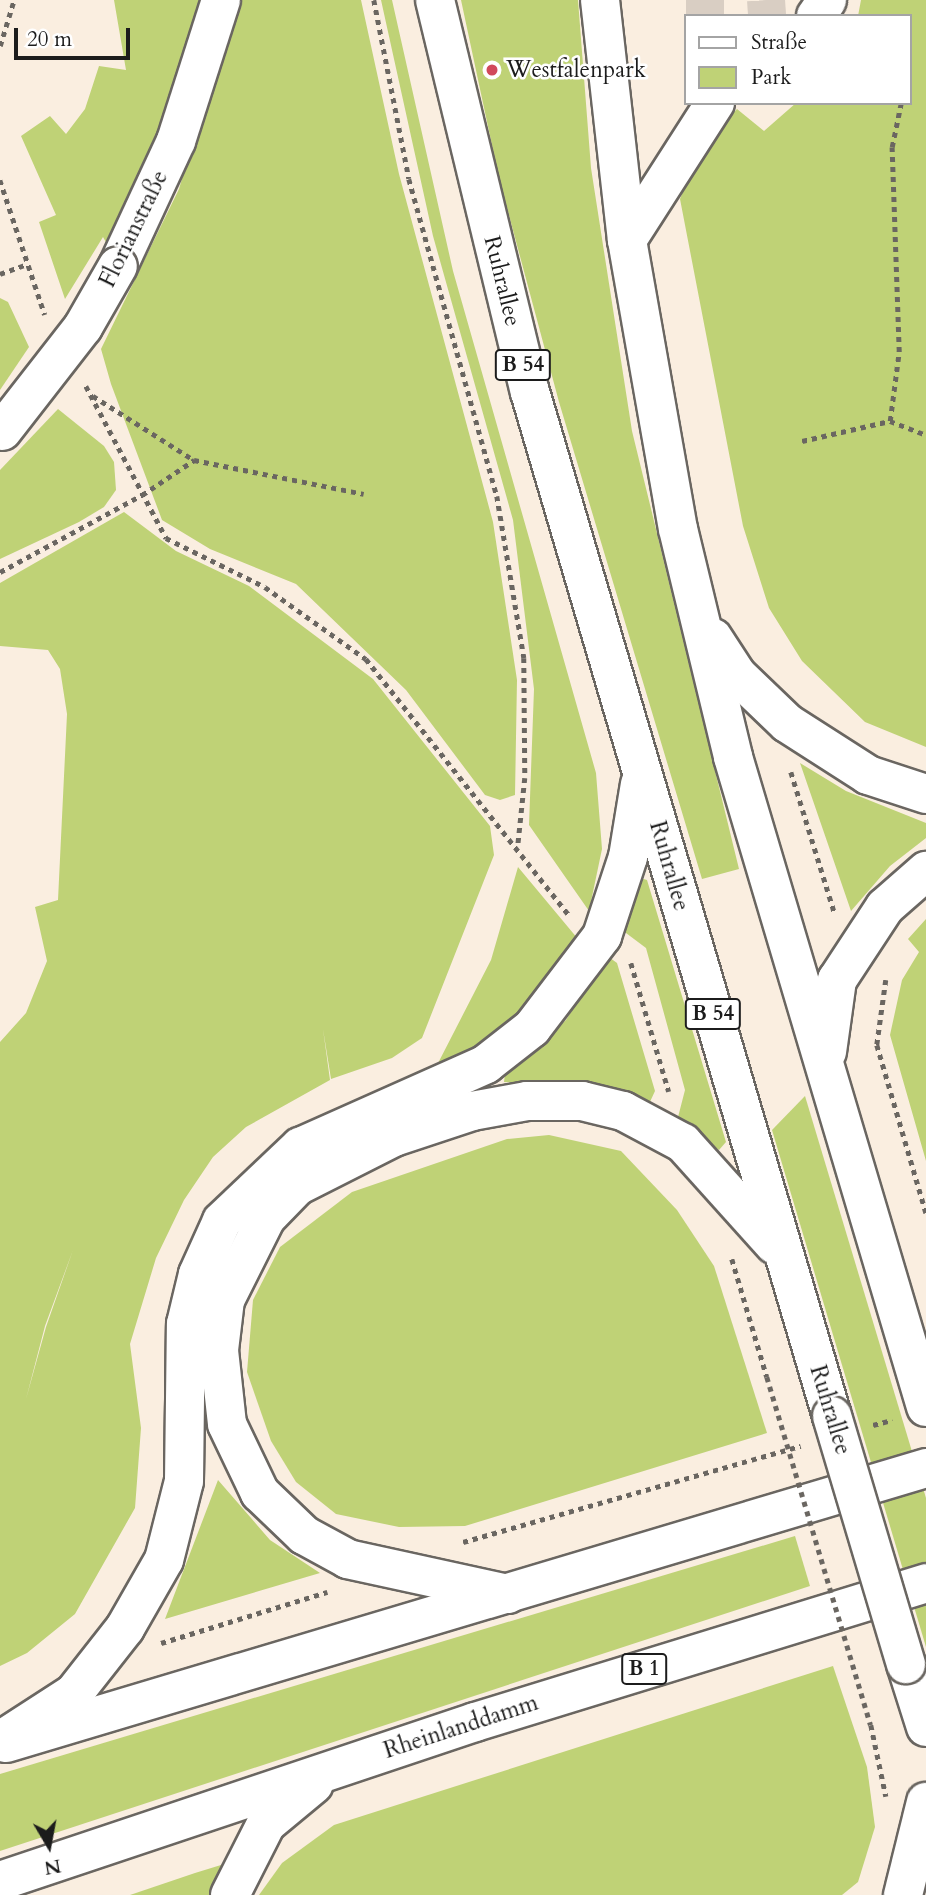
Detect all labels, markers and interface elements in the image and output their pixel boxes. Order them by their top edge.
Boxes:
scale bar [18,14,133,58]
legend [684,14,912,105]
text: 20 m [27,25,72,54]
text: Straße [751,28,807,57]
place label: Westfalenpark [506,56,646,84]
marker: Westfalenpark [484,62,500,78]
text: Park [751,63,791,92]
street label: Florianstraße [94,166,174,292]
street label: Ruhrallee [477,233,527,329]
road number: B 54 [493,348,553,382]
street label: Ruhrallee [643,818,695,914]
road number: B 54 [683,996,743,1032]
street label: Ruhrallee [803,1362,857,1458]
road number: B 1 [620,1652,668,1686]
street label: Rheinlanddamm [380,1689,542,1765]
north arrow [14,1811,84,1881]
text: N [42,1852,63,1881]

